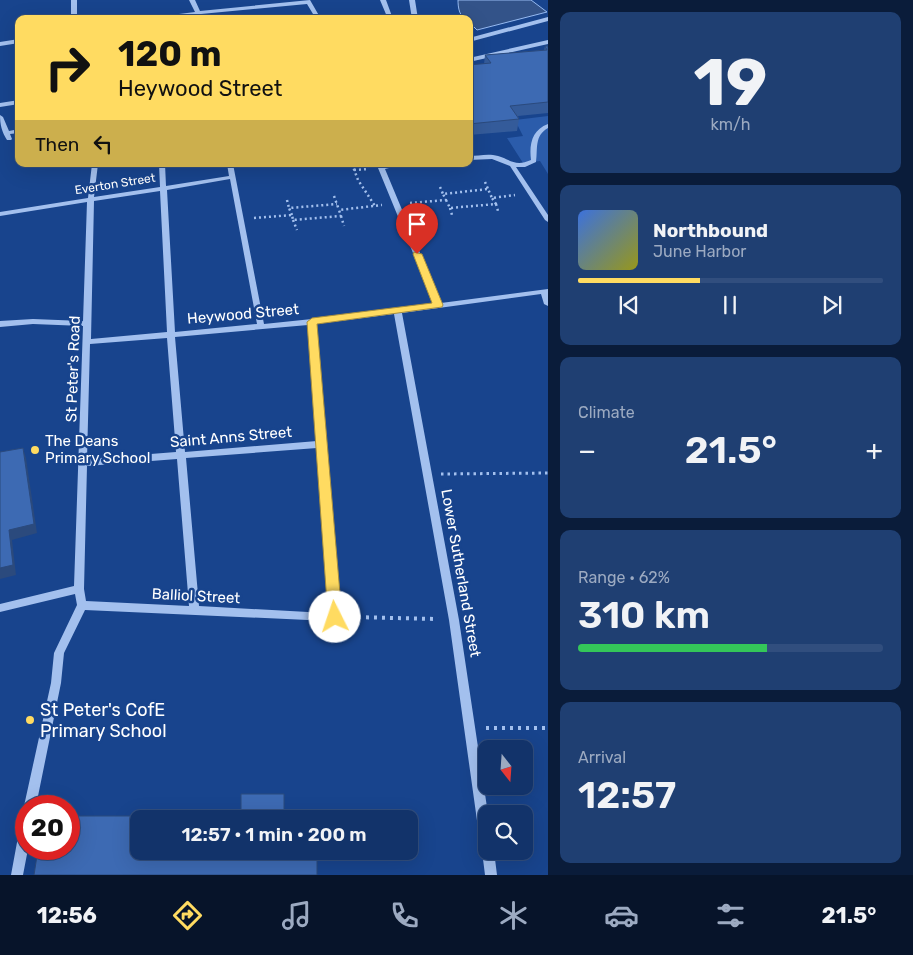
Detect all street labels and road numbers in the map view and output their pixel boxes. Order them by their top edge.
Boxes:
street label: Everton Street [74,171,157,197]
street label: Heywood Street [186,300,300,328]
street label: St Peter's Road [62,315,84,423]
street label: Saint Anns Street [169,423,293,451]
street label: Lower Sutherland Street [437,488,485,659]
street label: Balliol Street [151,585,241,607]

